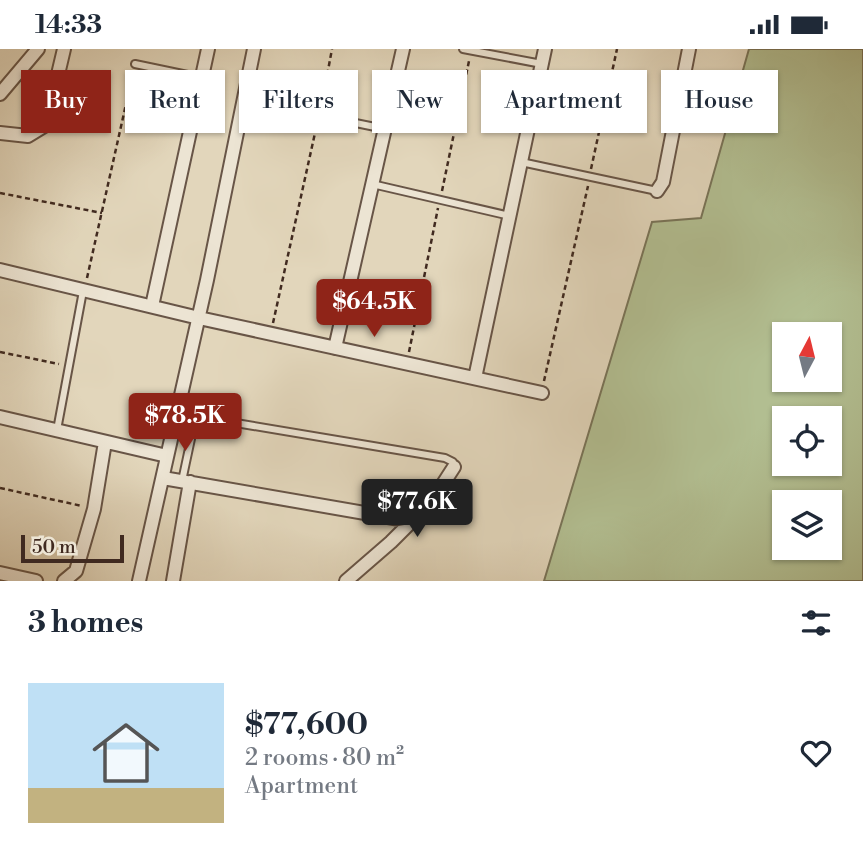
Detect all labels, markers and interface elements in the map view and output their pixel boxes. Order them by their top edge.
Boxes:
text: 14:33 [35,9,102,41]
chip: Buy [21,70,111,133]
chip: Rent [125,70,225,133]
chip: Filters [239,70,358,133]
chip: New [372,70,467,133]
chip: Apartment [481,70,647,133]
chip: House [661,70,778,133]
pin: $64.5K [317,279,431,339]
text: $64.5K [332,288,416,316]
north arrow [772,322,842,392]
map controls [772,322,842,560]
pin: $78.5K [128,393,242,453]
text: $78.5K [145,402,225,430]
button: locate [772,406,842,476]
pin: $77.6K [360,479,474,539]
text: $77.6K [378,488,456,516]
button: layers [772,490,842,560]
scale bar [21,532,124,564]
text: 50 m [32,535,76,559]
text: 3 homes [28,604,143,642]
icon: filters [797,604,835,642]
text: $77,600 [245,706,368,744]
icon: home [84,711,168,795]
icon: heart [797,734,835,772]
text: 2 rooms · 80 m² [245,744,404,772]
text: Apartment [245,772,358,800]

